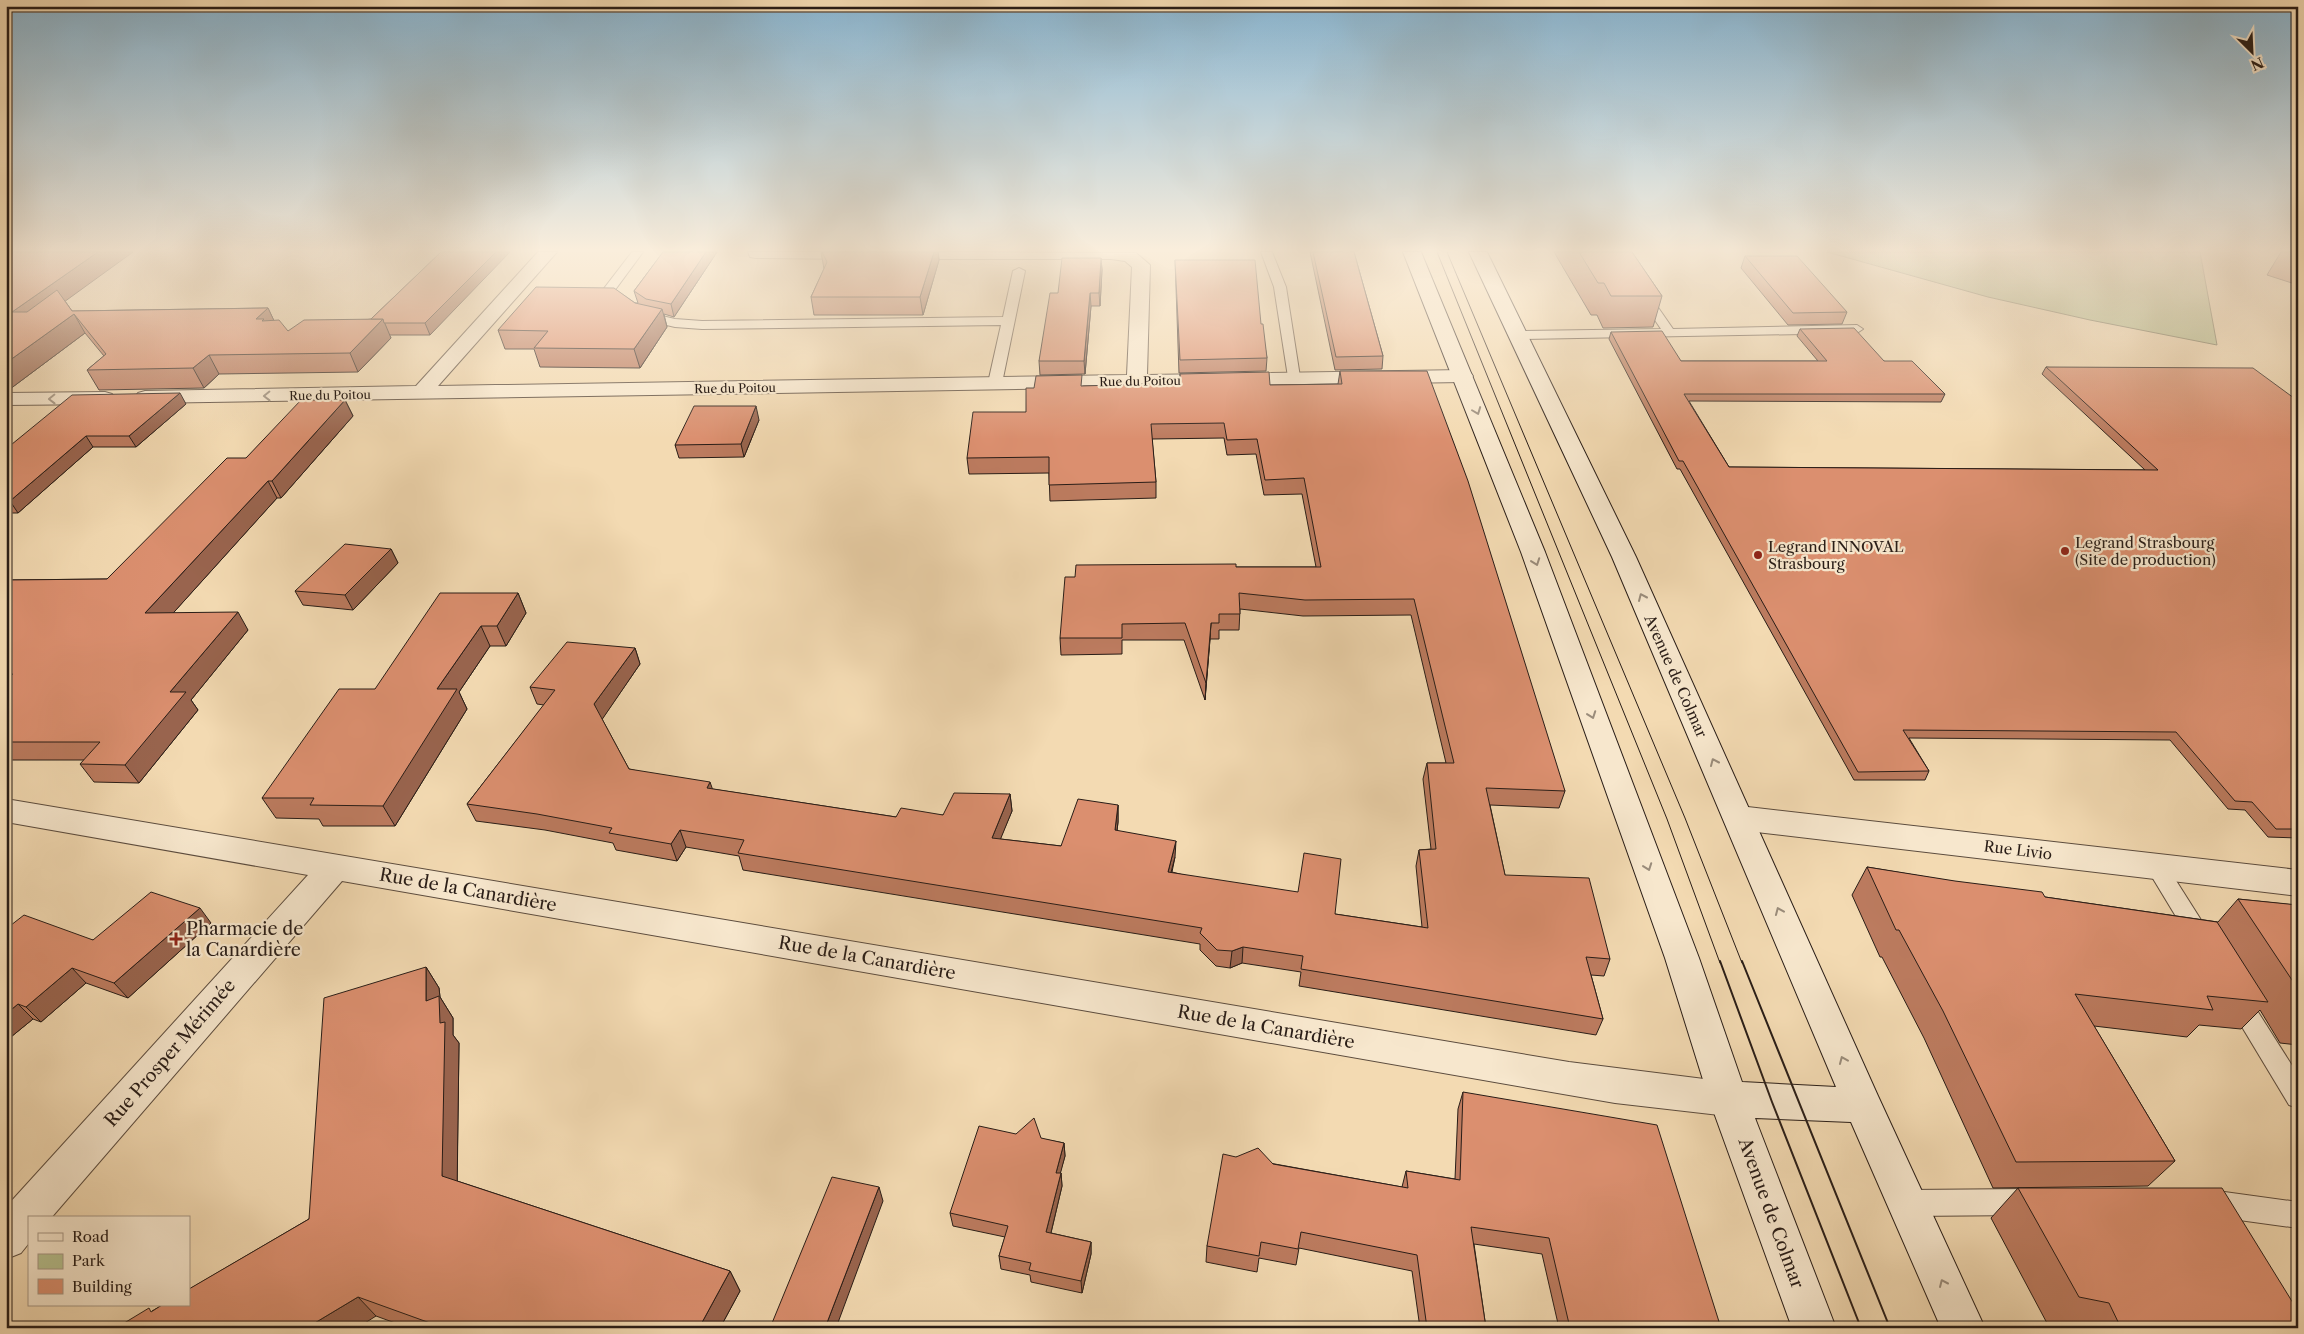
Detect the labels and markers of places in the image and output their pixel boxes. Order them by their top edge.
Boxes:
place label: Legrand Strasbourg (Site de production) [2075,533,2216,569]
place label: Legrand INNOVAL Strasbourg [1768,537,1904,573]
marker: Legrand Strasbourg (Site de production) [2059,545,2071,557]
marker: Legrand INNOVAL Strasbourg [1752,549,1764,561]
place label: Pharmacie de la Canardière [186,918,303,961]
marker: Pharmacie de la Canardière [170,933,182,945]

